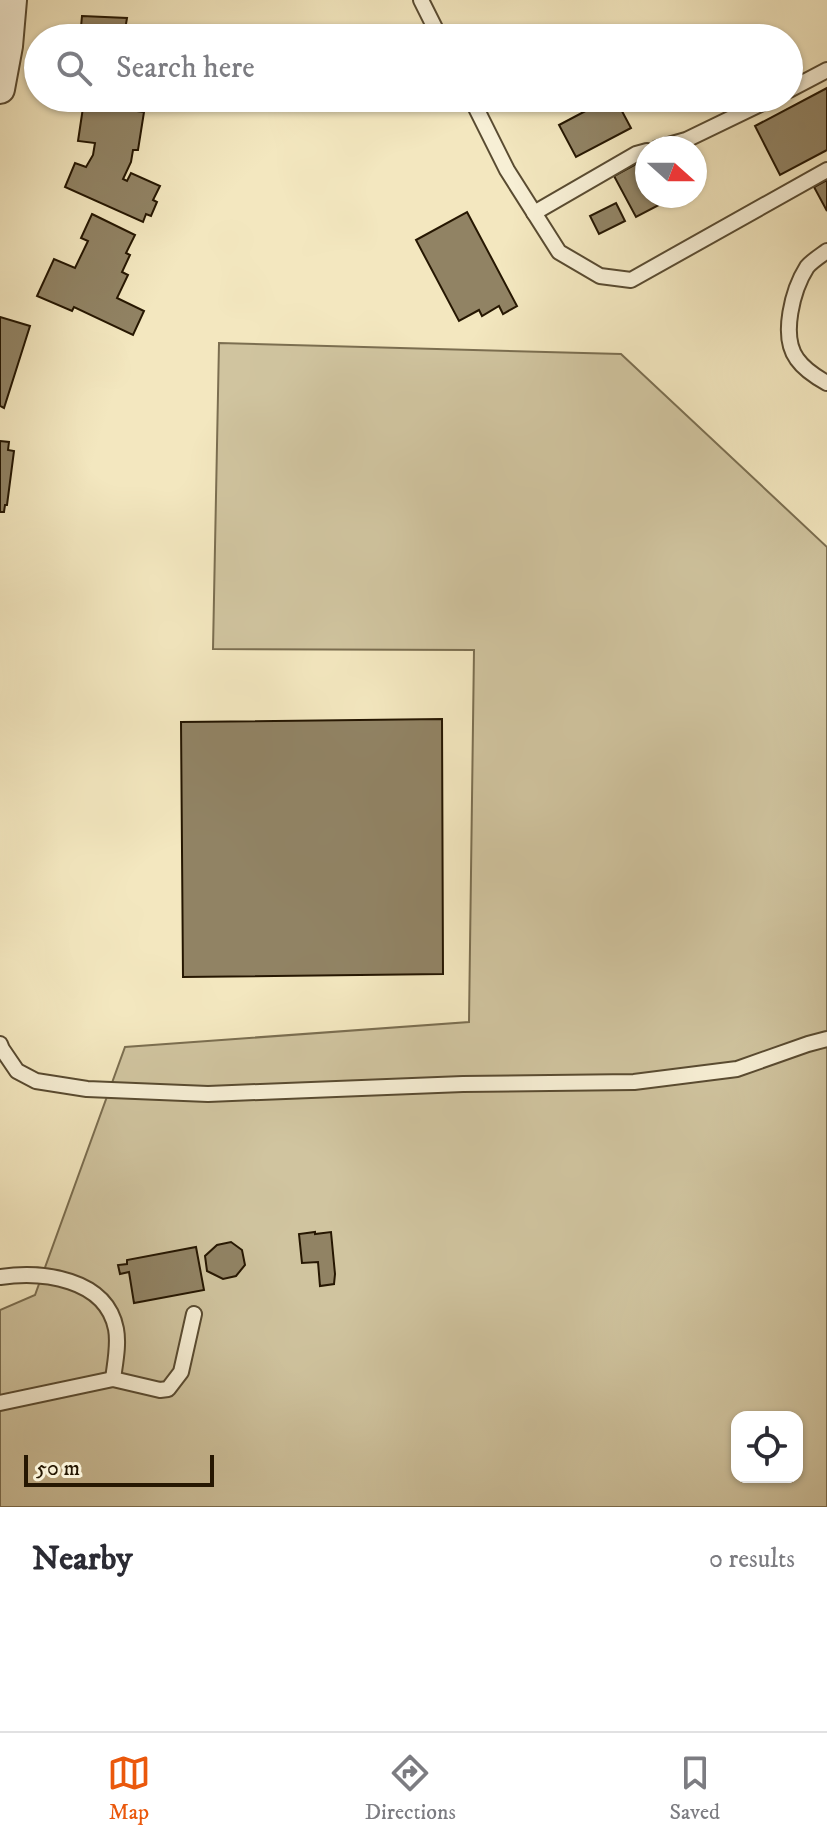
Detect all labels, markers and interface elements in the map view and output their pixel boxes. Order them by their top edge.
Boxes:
search box [24,24,803,112]
icon: search [52,46,96,90]
text: Search here [116,50,255,87]
north arrow [635,136,707,208]
map controls [731,1411,803,1483]
button: locate [731,1411,803,1483]
scale bar [24,1451,214,1487]
text: 50 m [36,1455,80,1482]
text: Nearby [32,1538,133,1580]
text: 0 results [709,1543,795,1576]
tab: Map [107,1751,151,1826]
tab: Directions [365,1751,456,1826]
tab: Saved [670,1751,720,1826]

